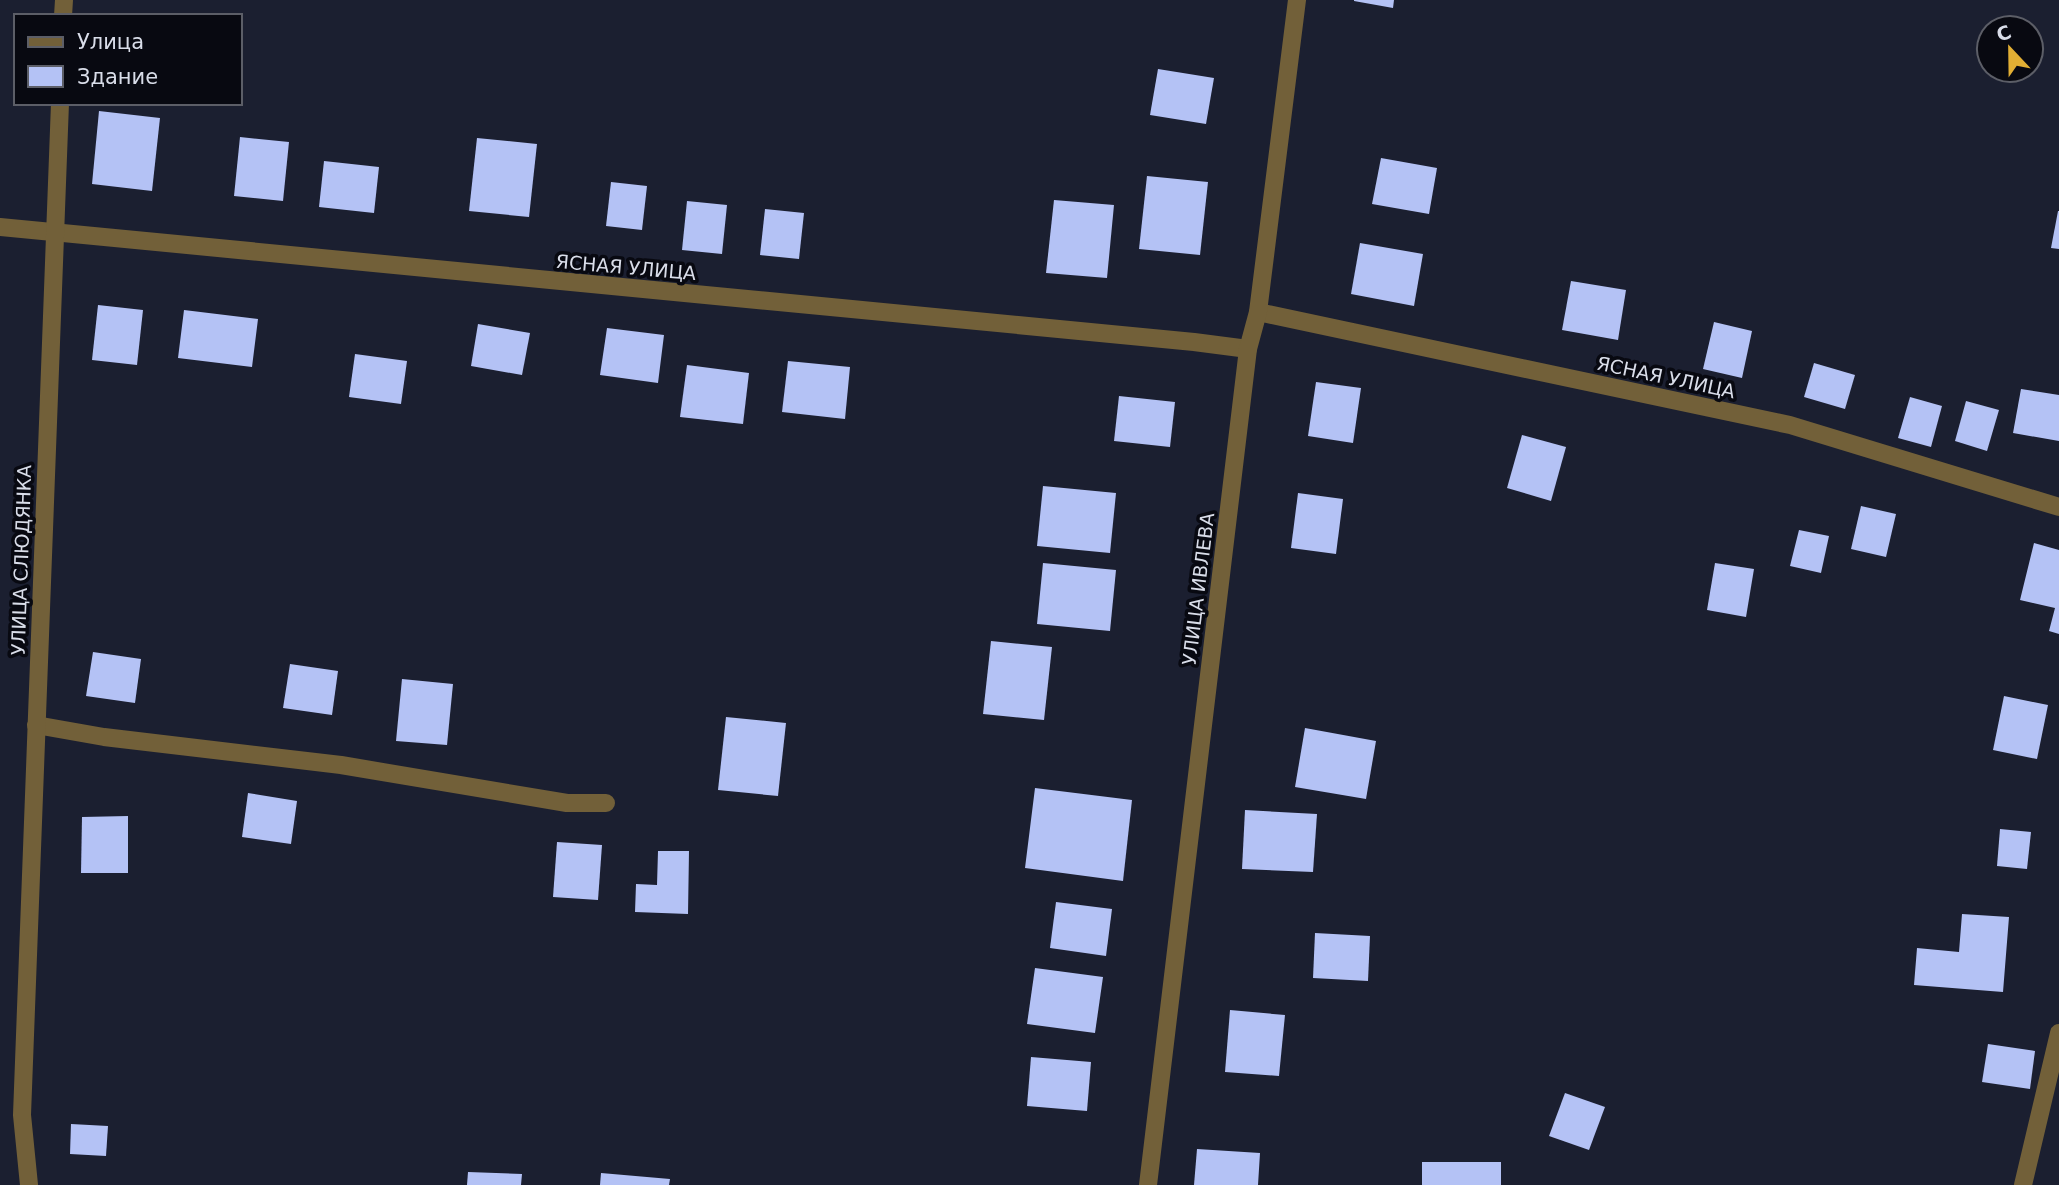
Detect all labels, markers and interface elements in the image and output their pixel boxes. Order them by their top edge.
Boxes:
legend [14,14,242,105]
north arrow [1975,14,2045,84]
text: С [1993,20,2014,46]
text: Улица [77,30,144,54]
text: Здание [77,65,158,89]
street label: ЯСНАЯ УЛИЦА [555,250,697,284]
street label: ЯСНАЯ УЛИЦА [1595,352,1737,402]
street label: УЛИЦА СЛЮДЯНКА [7,464,35,656]
street label: УЛИЦА ИВЛЕВА [1178,512,1218,666]

